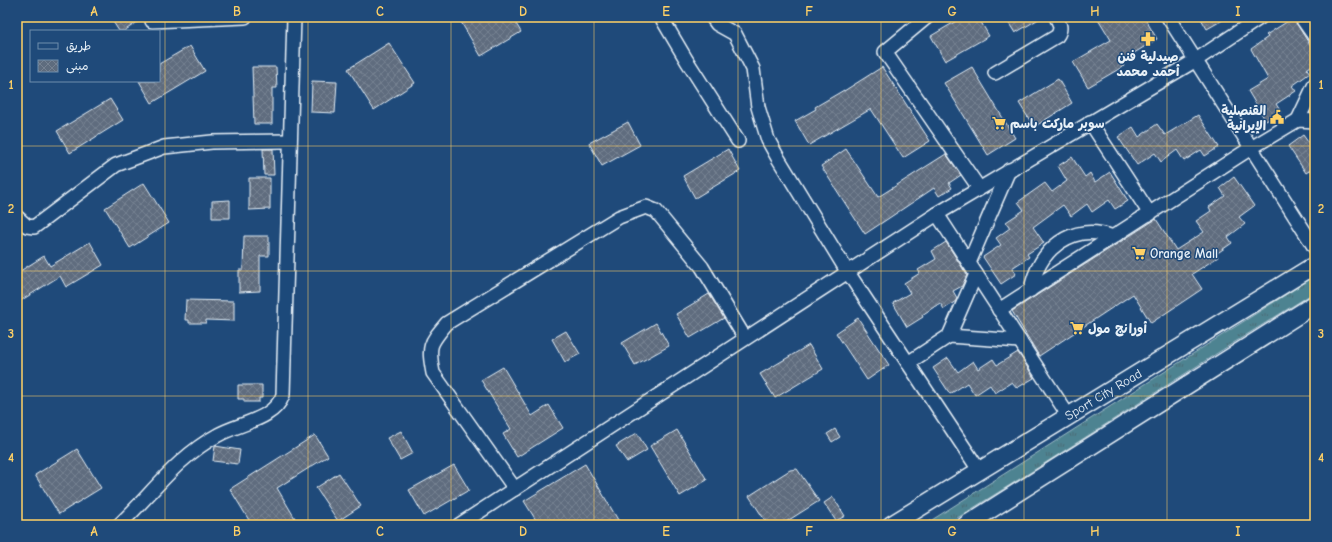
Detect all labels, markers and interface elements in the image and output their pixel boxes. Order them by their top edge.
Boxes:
text: A [90,4,98,19]
text: B [233,4,241,19]
text: C [376,4,384,19]
text: D [519,4,527,19]
text: E [662,4,670,19]
text: F [805,4,813,19]
text: G [947,4,957,19]
text: H [1090,4,1100,19]
text: I [1235,4,1241,19]
legend [30,30,160,82]
pharmacy icon: صيدلية فنن أحمد محمد [1140,31,1156,47]
text: طريق [66,39,91,53]
place label: صيدلية فنن أحمد محمد [1117,49,1180,79]
text: مبنى [66,59,89,74]
text: 1 [8,77,14,92]
text: 1 [1318,77,1324,92]
place label: القنصلية الإيرانية [1221,103,1266,134]
public building icon: القنصلية الإيرانية [1269,109,1285,125]
supermarket icon: سوبر ماركت باسم [991,115,1007,131]
place label: سوبر ماركت باسم [1010,116,1105,134]
text: 2 [8,201,14,216]
text: 2 [1318,201,1324,216]
supermarket icon: Orange Mall [1131,245,1147,261]
place label: Orange Mall [1150,246,1218,261]
supermarket icon: أورانج مول [1069,320,1085,336]
place label: أورانج مول [1088,320,1147,337]
text: 3 [8,326,14,341]
text: 3 [1318,326,1324,341]
street label: Sport City Road [1062,366,1144,423]
text: 4 [8,450,14,465]
text: 4 [1318,450,1324,465]
text: A [90,524,98,539]
text: B [233,524,241,539]
text: C [376,524,384,539]
text: D [519,524,527,539]
text: E [662,524,670,539]
text: F [805,524,813,539]
text: G [947,524,957,539]
text: H [1090,524,1100,539]
text: I [1235,524,1241,539]

